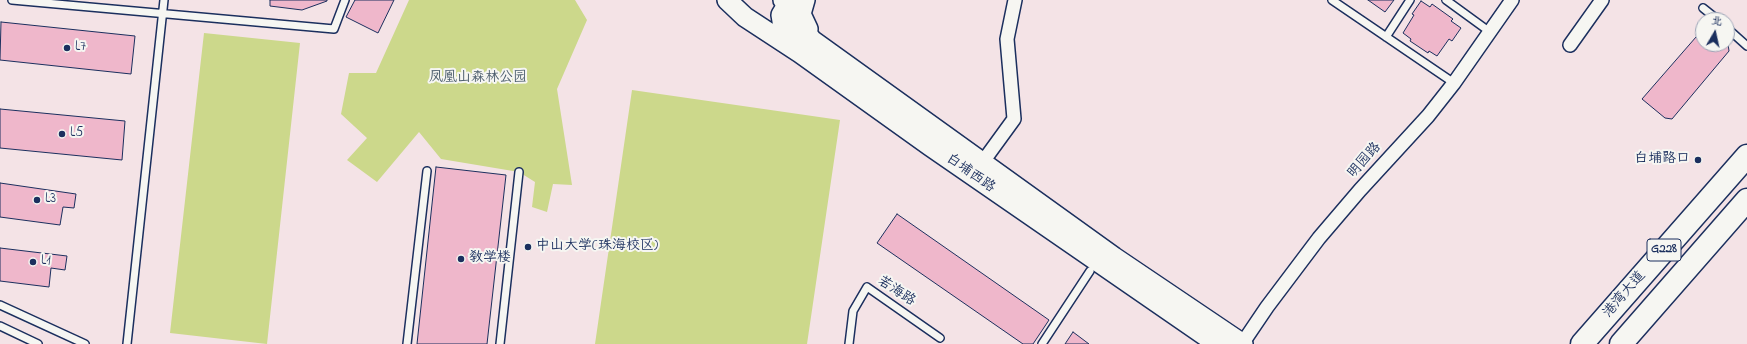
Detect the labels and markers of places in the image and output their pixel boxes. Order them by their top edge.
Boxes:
place label: L7 [75,40,86,56]
marker: L7 [62,43,72,53]
place label: L5 [70,126,83,142]
marker: L5 [57,129,67,139]
place label: 白埔路口 [1634,152,1690,168]
marker: 白埔路口 [1693,155,1703,165]
place label: L3 [45,192,56,208]
marker: L3 [32,195,42,205]
place label: 中山大学(珠海校区) [536,239,658,255]
marker: 中山大学(珠海校区) [523,242,533,252]
place label: 教学楼 [469,251,511,267]
place label: L1 [41,254,51,270]
marker: 教学楼 [456,254,466,264]
marker: L1 [28,257,38,267]

